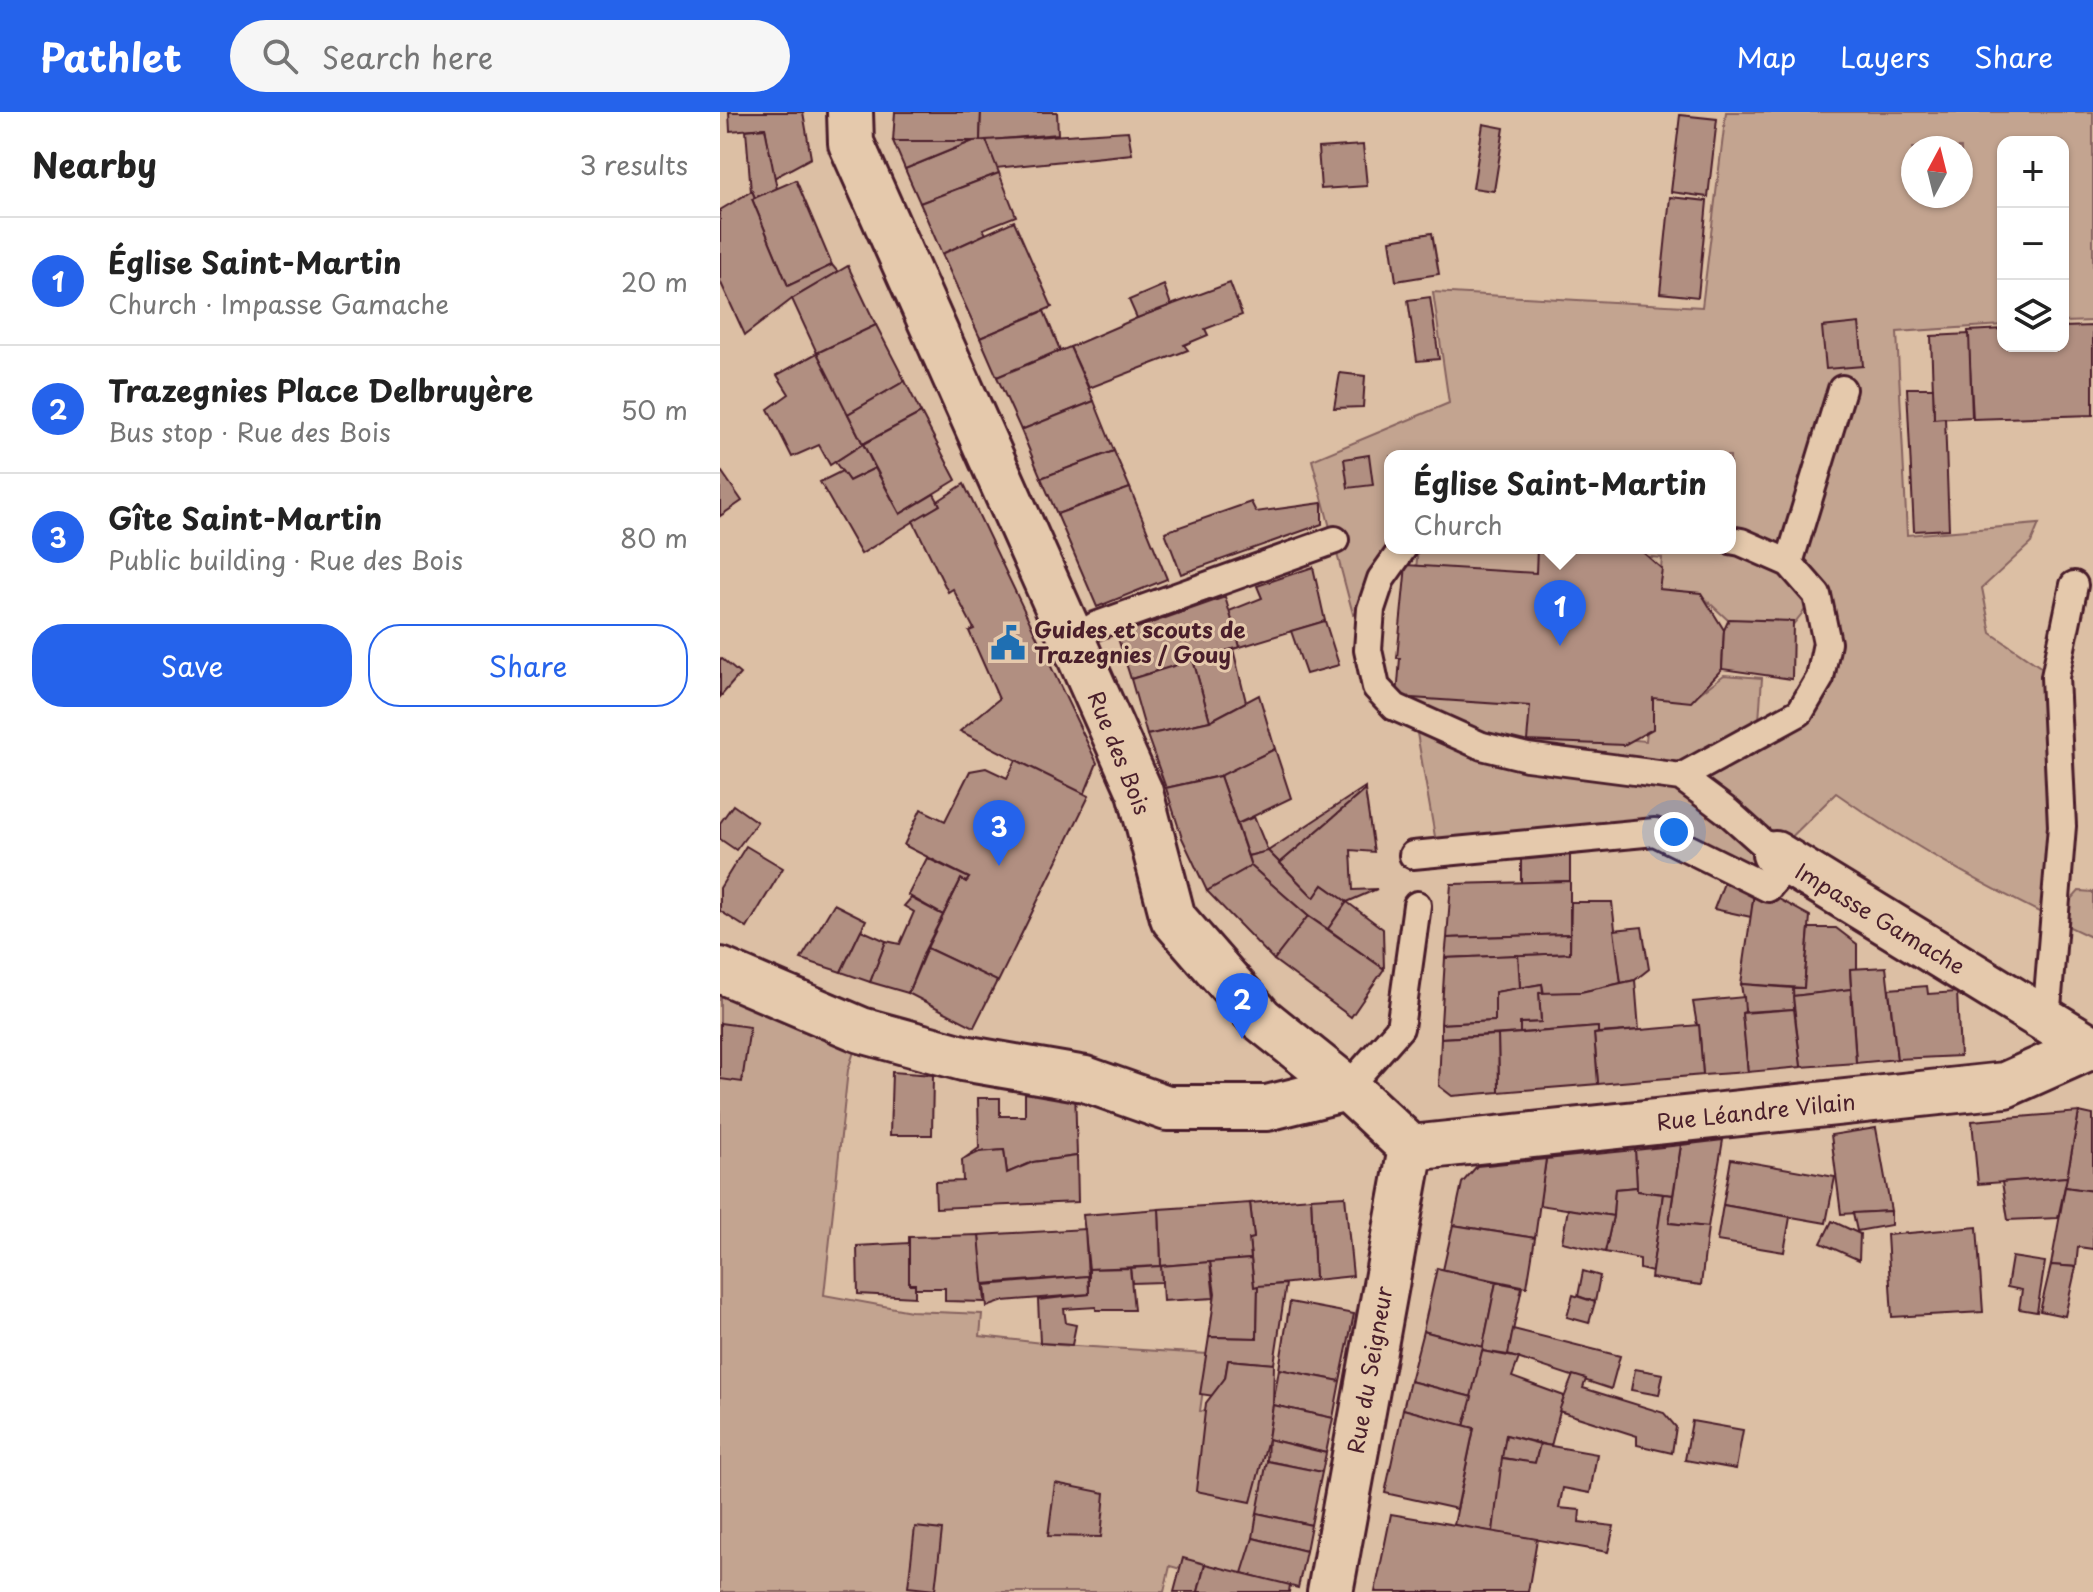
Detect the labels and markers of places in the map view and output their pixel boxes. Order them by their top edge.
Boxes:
pin: 1 [1534,580,1586,646]
place label: Guides et scouts de Trazegnies / Gouy [1034,612,1245,670]
public building icon: Guides et scouts de Trazegnies / Gouy [989,624,1027,662]
pin: 3 [973,800,1025,866]
pin: 2 [1216,973,1268,1039]

